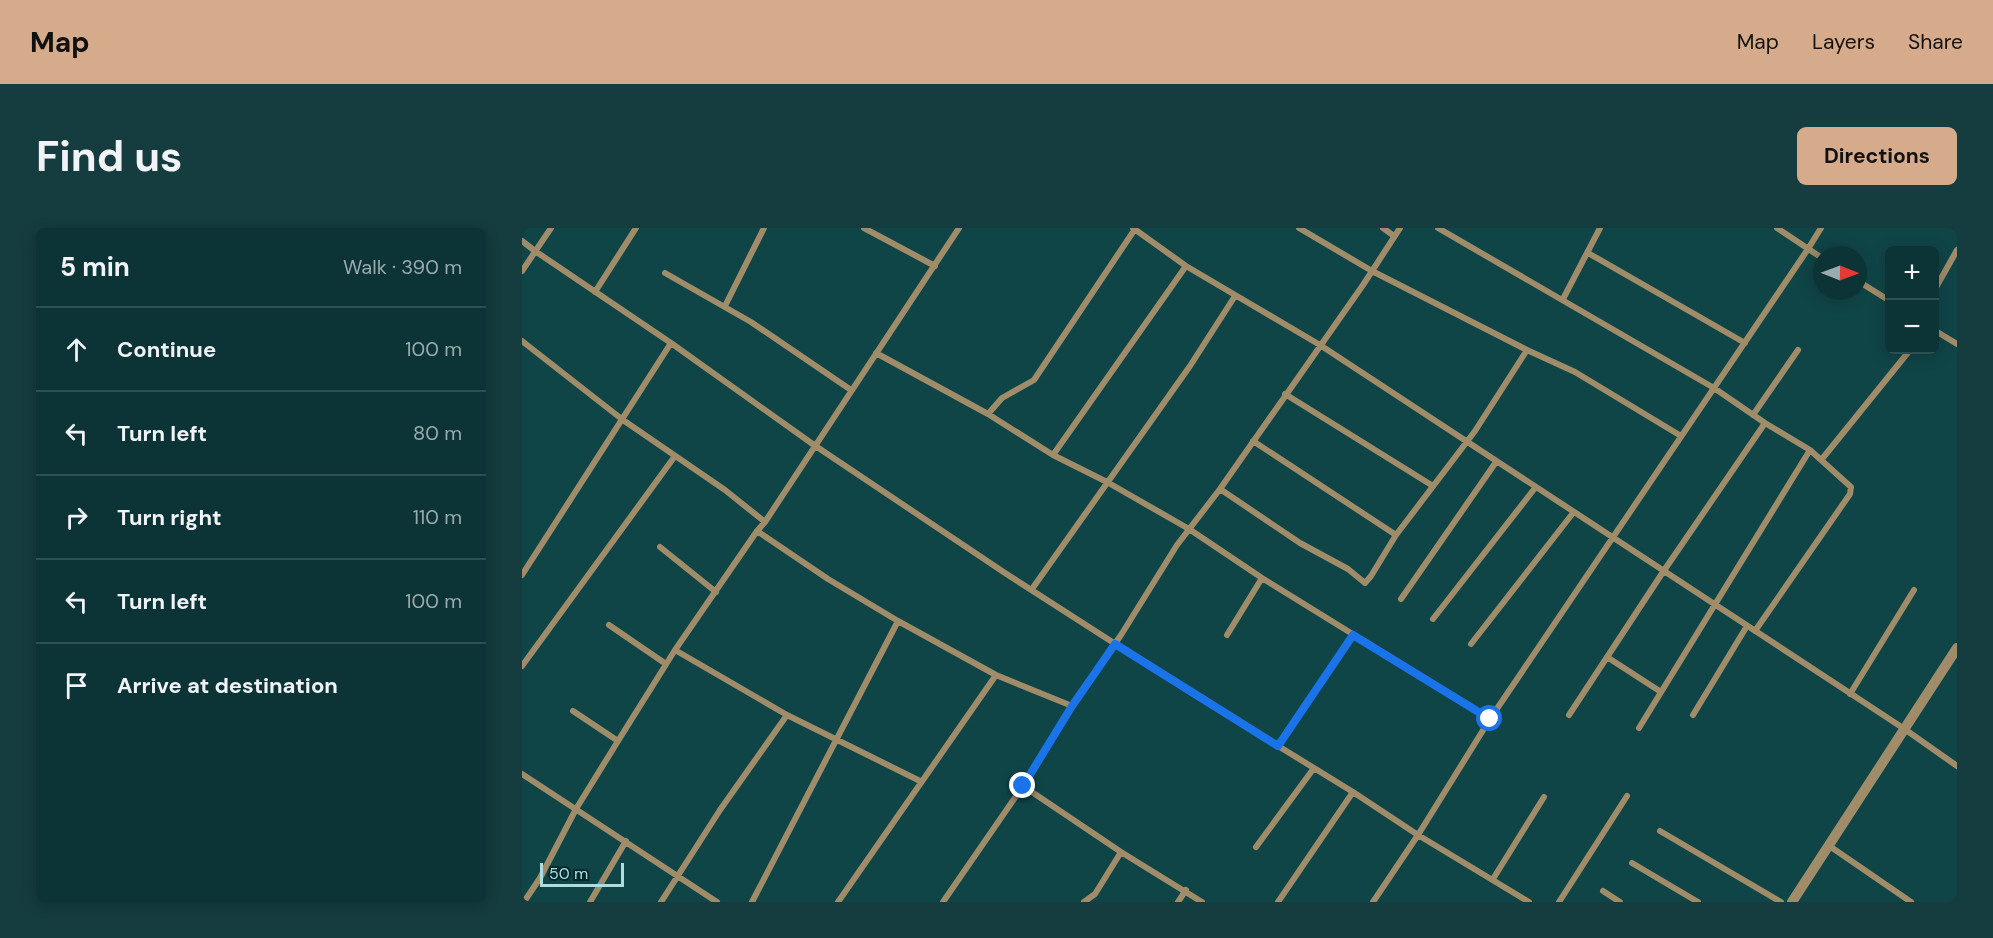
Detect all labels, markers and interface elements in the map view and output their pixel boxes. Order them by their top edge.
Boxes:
text: Map [30,24,90,61]
text: Map [1737,28,1779,56]
text: Layers [1812,28,1875,56]
text: Share [1908,28,1963,56]
button: Directions [1797,127,1957,185]
text: Find us [36,129,182,184]
north arrow [1813,246,1867,300]
map controls [1885,246,1939,354]
button: + [1885,246,1939,300]
text: 5 min [60,250,130,284]
text: Walk · 390 m [343,254,462,280]
button: − [1885,300,1939,354]
icon: ahead [60,333,93,366]
text: Continue [117,335,216,364]
text: 100 m [405,336,462,362]
icon: left [60,417,93,450]
text: Turn left [117,419,207,448]
text: 80 m [413,420,462,446]
icon: right [60,501,93,534]
text: Turn right [117,503,222,532]
text: 110 m [413,504,462,530]
icon: left [60,585,93,618]
text: Turn left [117,587,207,616]
text: 100 m [405,588,462,614]
icon: arrive [60,669,93,702]
text: Arrive at destination [117,671,338,700]
route start [1476,705,1502,731]
route end [1009,772,1035,798]
scale bar [540,860,624,888]
text: 50 m [549,863,588,884]

